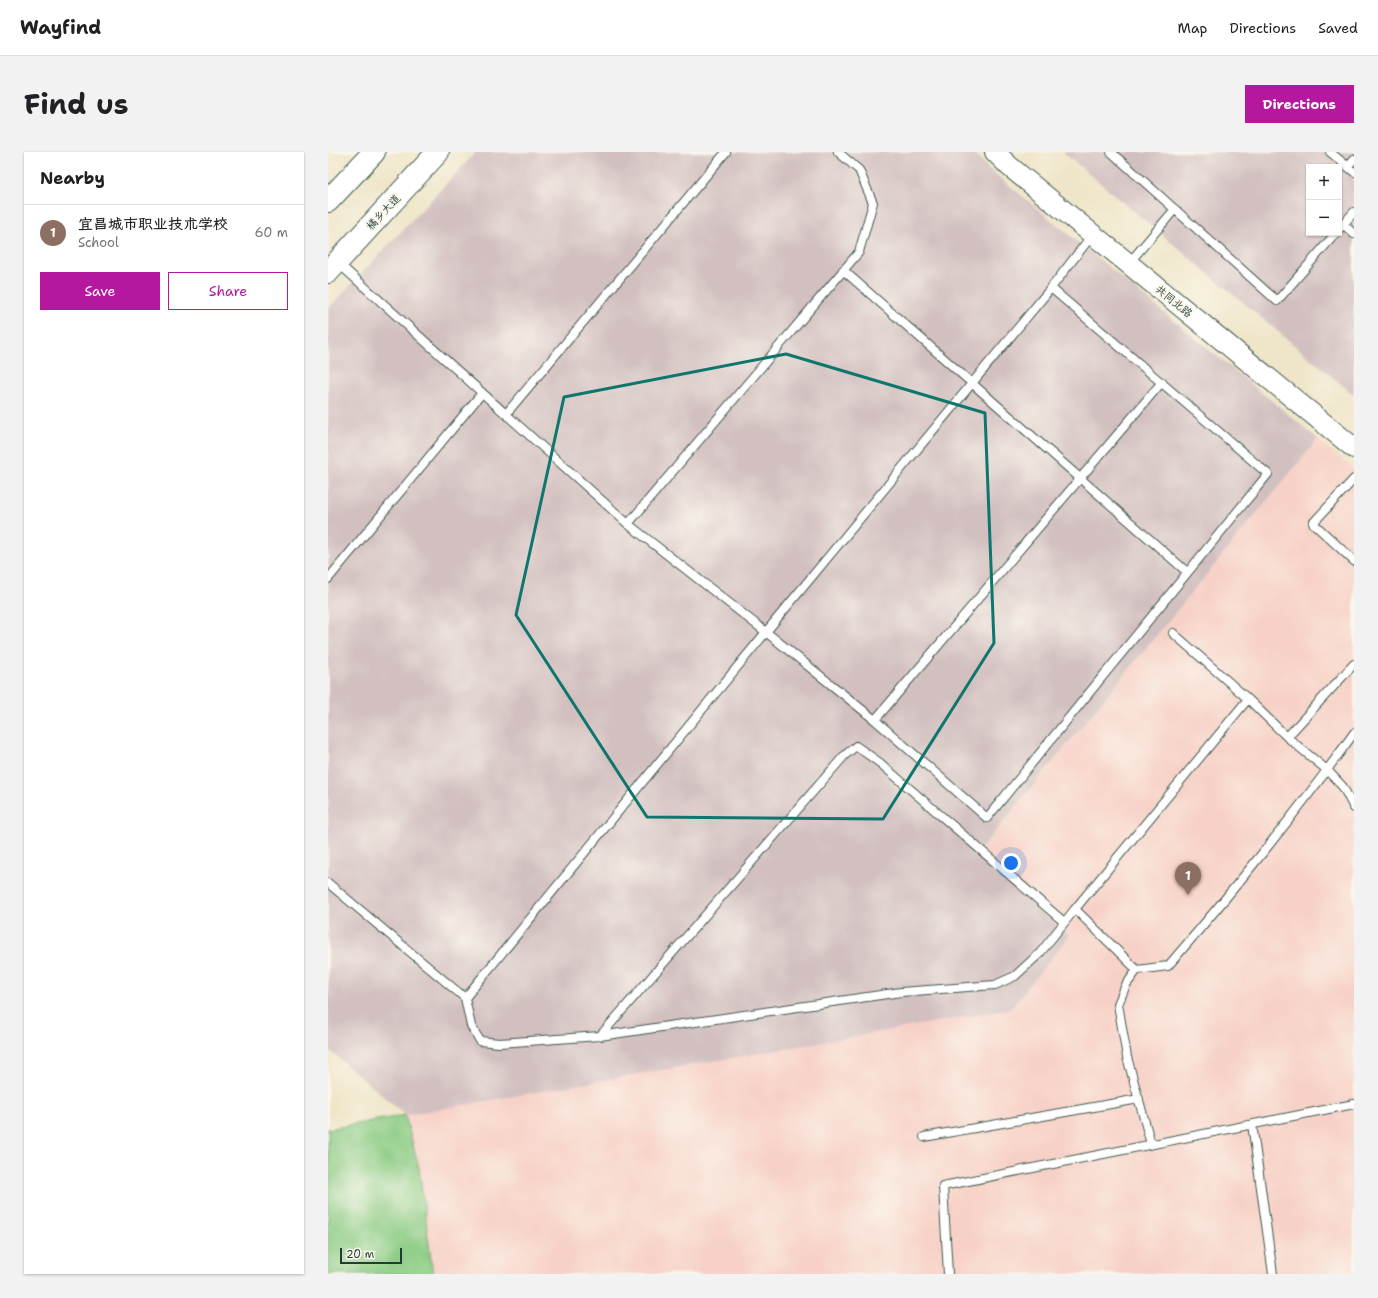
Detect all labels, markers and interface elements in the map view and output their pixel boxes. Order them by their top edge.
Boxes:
text: Wayfind [20,15,101,40]
text: Map [1178,19,1208,37]
text: Directions [1230,19,1296,37]
text: Saved [1318,19,1358,37]
text: Find us [24,85,129,123]
button: Directions [1245,85,1354,123]
map controls [1306,164,1342,236]
button: + [1306,164,1342,200]
text: Nearby [40,167,105,189]
street label: 橘乡大道 [363,191,404,234]
button: − [1306,200,1342,236]
text: 宜昌城市职业技术学校 [78,214,228,234]
text: 1 [50,224,56,241]
text: 60 m [255,224,288,241]
text: School [78,234,119,251]
button: Save [40,272,160,310]
button: Share [168,272,288,310]
street label: 共同北路 [1152,282,1196,321]
your location [1001,853,1021,873]
pin: 1 [1175,862,1201,895]
scale bar [340,1246,402,1265]
text: 20 m [346,1247,374,1262]

